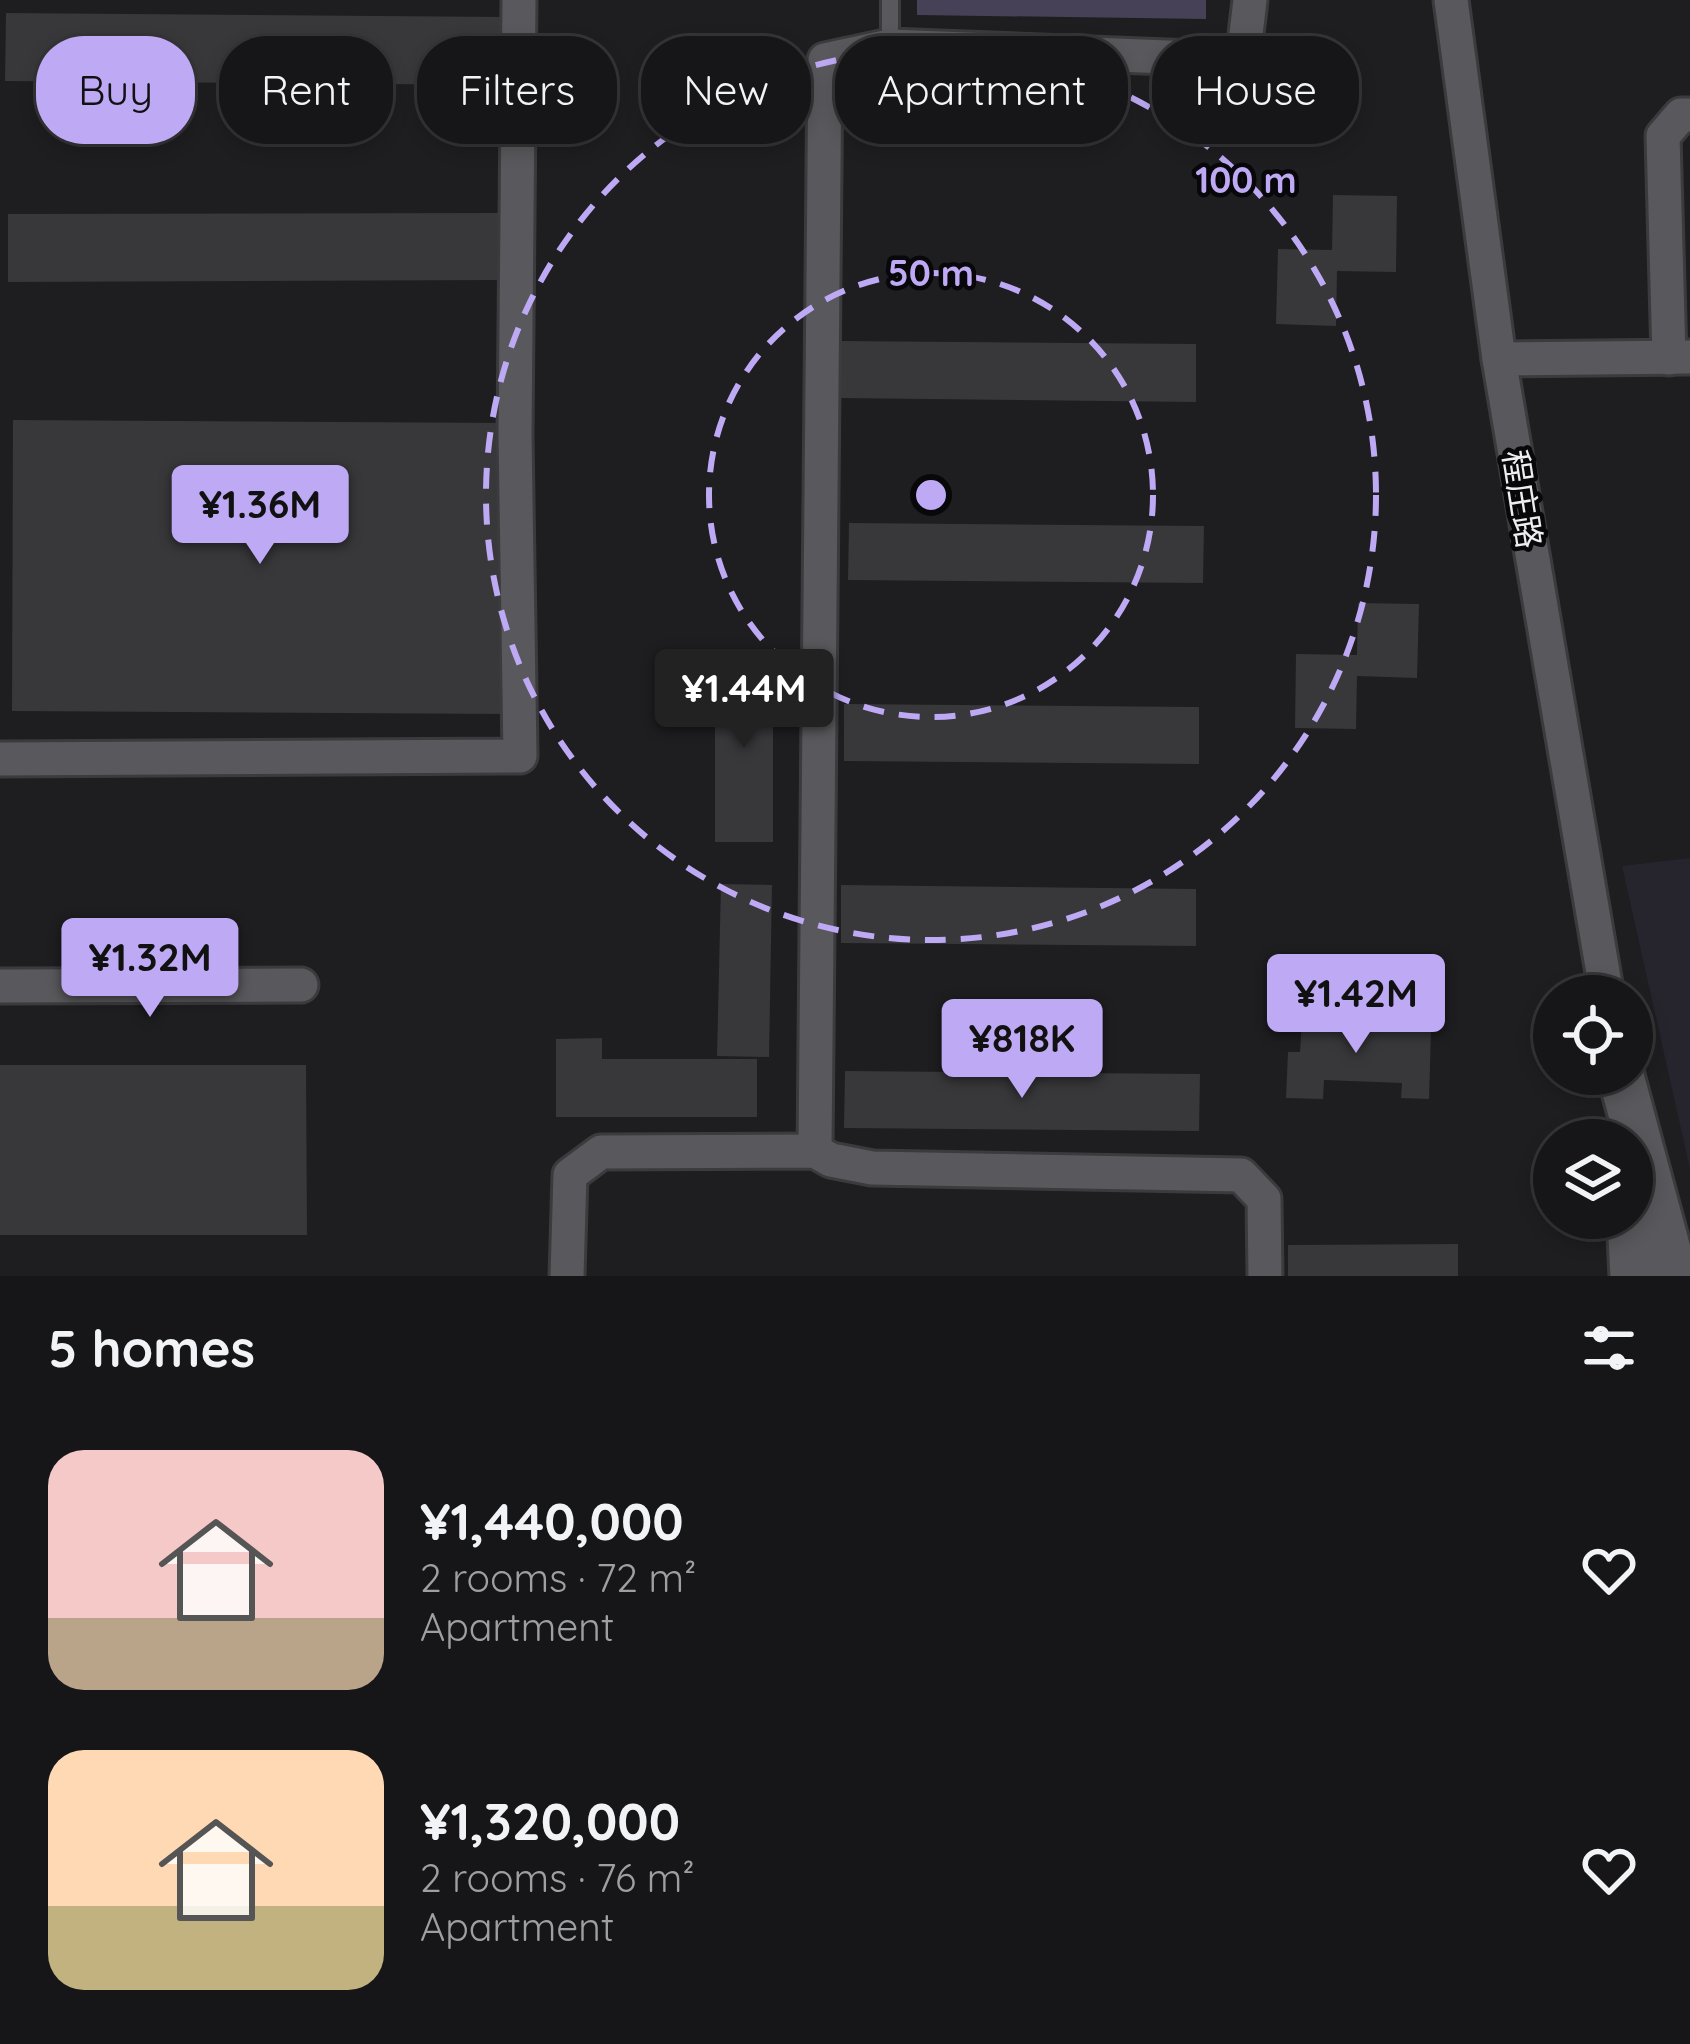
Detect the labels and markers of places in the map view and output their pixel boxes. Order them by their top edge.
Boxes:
pin: ¥1.36M [162,465,358,567]
centre of rings [910,474,952,516]
pin: ¥1.44M [646,649,842,751]
pin: ¥1.32M [52,918,248,1020]
pin: ¥1.42M [1258,954,1454,1056]
pin: ¥818K [938,999,1106,1101]

